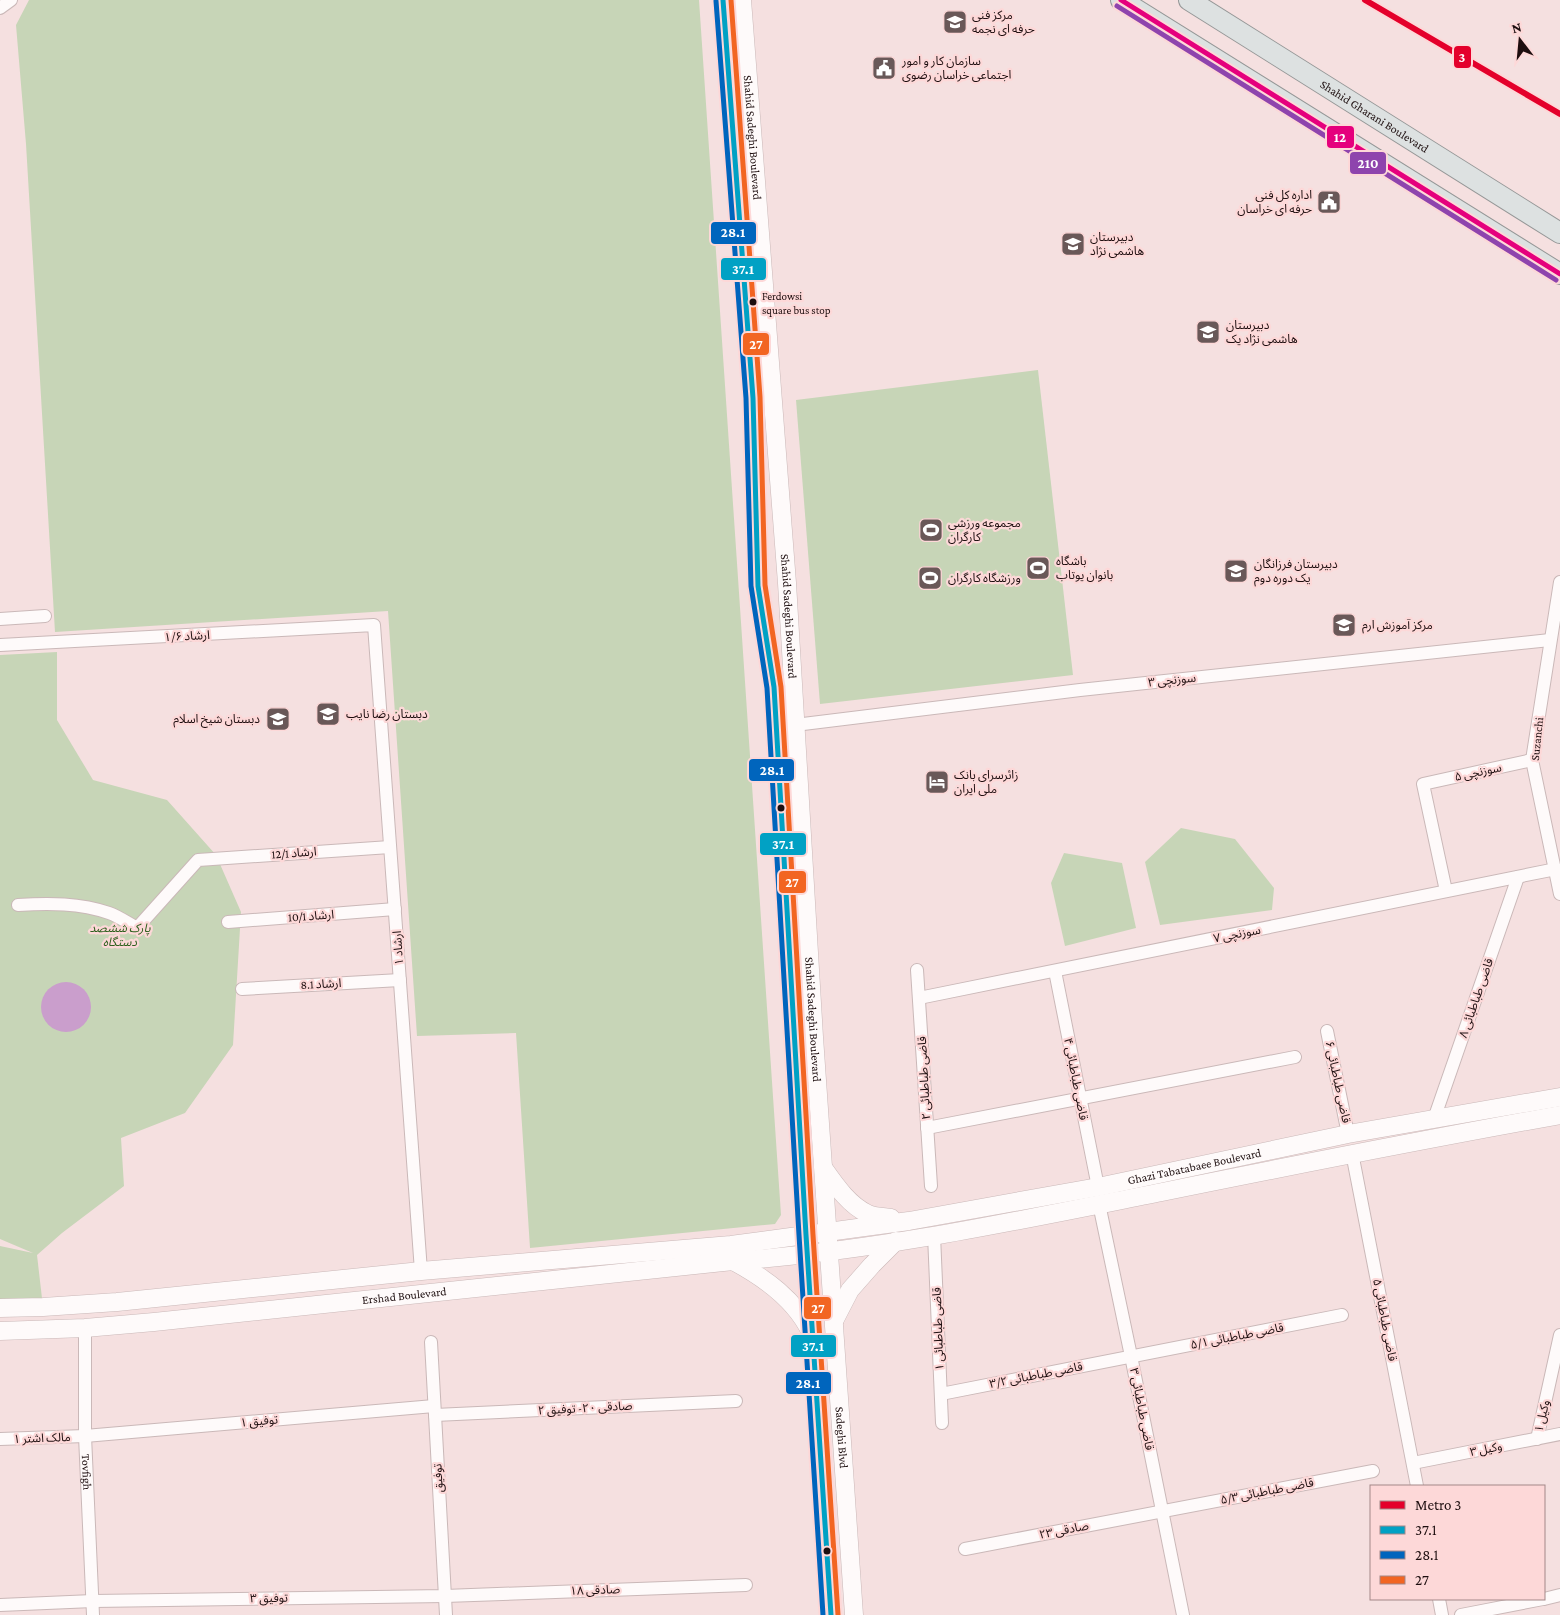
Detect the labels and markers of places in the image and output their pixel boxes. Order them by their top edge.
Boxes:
place label: مرکز فنی حرفه ای نجمه [972,8,1035,36]
school or university icon: مرکز فنی حرفه ای نجمه [942,9,968,35]
place label: سازمان کار و امور اجتماعی خراسان رضوی [901,54,1012,82]
public building icon: سازمان کار و امور اجتماعی خراسان رضوی [871,55,897,81]
place label: اداره کل فنی حرفه ای خراسان [1237,188,1312,216]
public building icon: اداره کل فنی حرفه ای خراسان [1316,189,1342,215]
place label: دبیرستان هاشمی نژاد [1090,230,1144,258]
school or university icon: دبیرستان هاشمی نژاد [1060,231,1086,257]
place label: Ferdowsi square bus stop [762,290,831,317]
marker: Ferdowsi square bus stop [748,297,758,307]
place label: دبیرستان هاشمی نژاد یک [1226,318,1298,346]
school or university icon: دبیرستان هاشمی نژاد یک [1195,319,1221,345]
place label: مجموعه ورزشی کارگران [948,516,1021,544]
sports icon: مجموعه ورزشی کارگران [918,517,944,543]
place label: باشگاه بانوان یوتاب [1056,554,1113,582]
sports icon: باشگاه بانوان یوتاب [1025,555,1051,581]
place label: دبیرستان فرزانگان یک دوره دوم [1254,557,1338,587]
school or university icon: دبیرستان فرزانگان یک دوره دوم [1223,558,1249,584]
sports icon: ورزشگاه کارگران [917,565,943,591]
place label: ورزشگاه کارگران [948,571,1021,585]
school or university icon: مرکز آموزش ارم [1331,612,1357,638]
place label: مرکز آموزش ارم [1362,618,1433,634]
school or university icon: دبستان رضا نایب [315,701,341,727]
school or university icon: دبستان شیخ اسلام [265,706,291,732]
place label: دبستان رضا نایب [346,707,428,721]
place label: دبستان شیخ اسلام [173,712,260,728]
place label: زائرسرای بانک ملی ایران [954,768,1018,796]
hotel icon: زائرسرای بانک ملی ایران [924,769,950,795]
unlabelled marker [776,803,786,813]
unlabelled marker [822,1546,832,1556]

